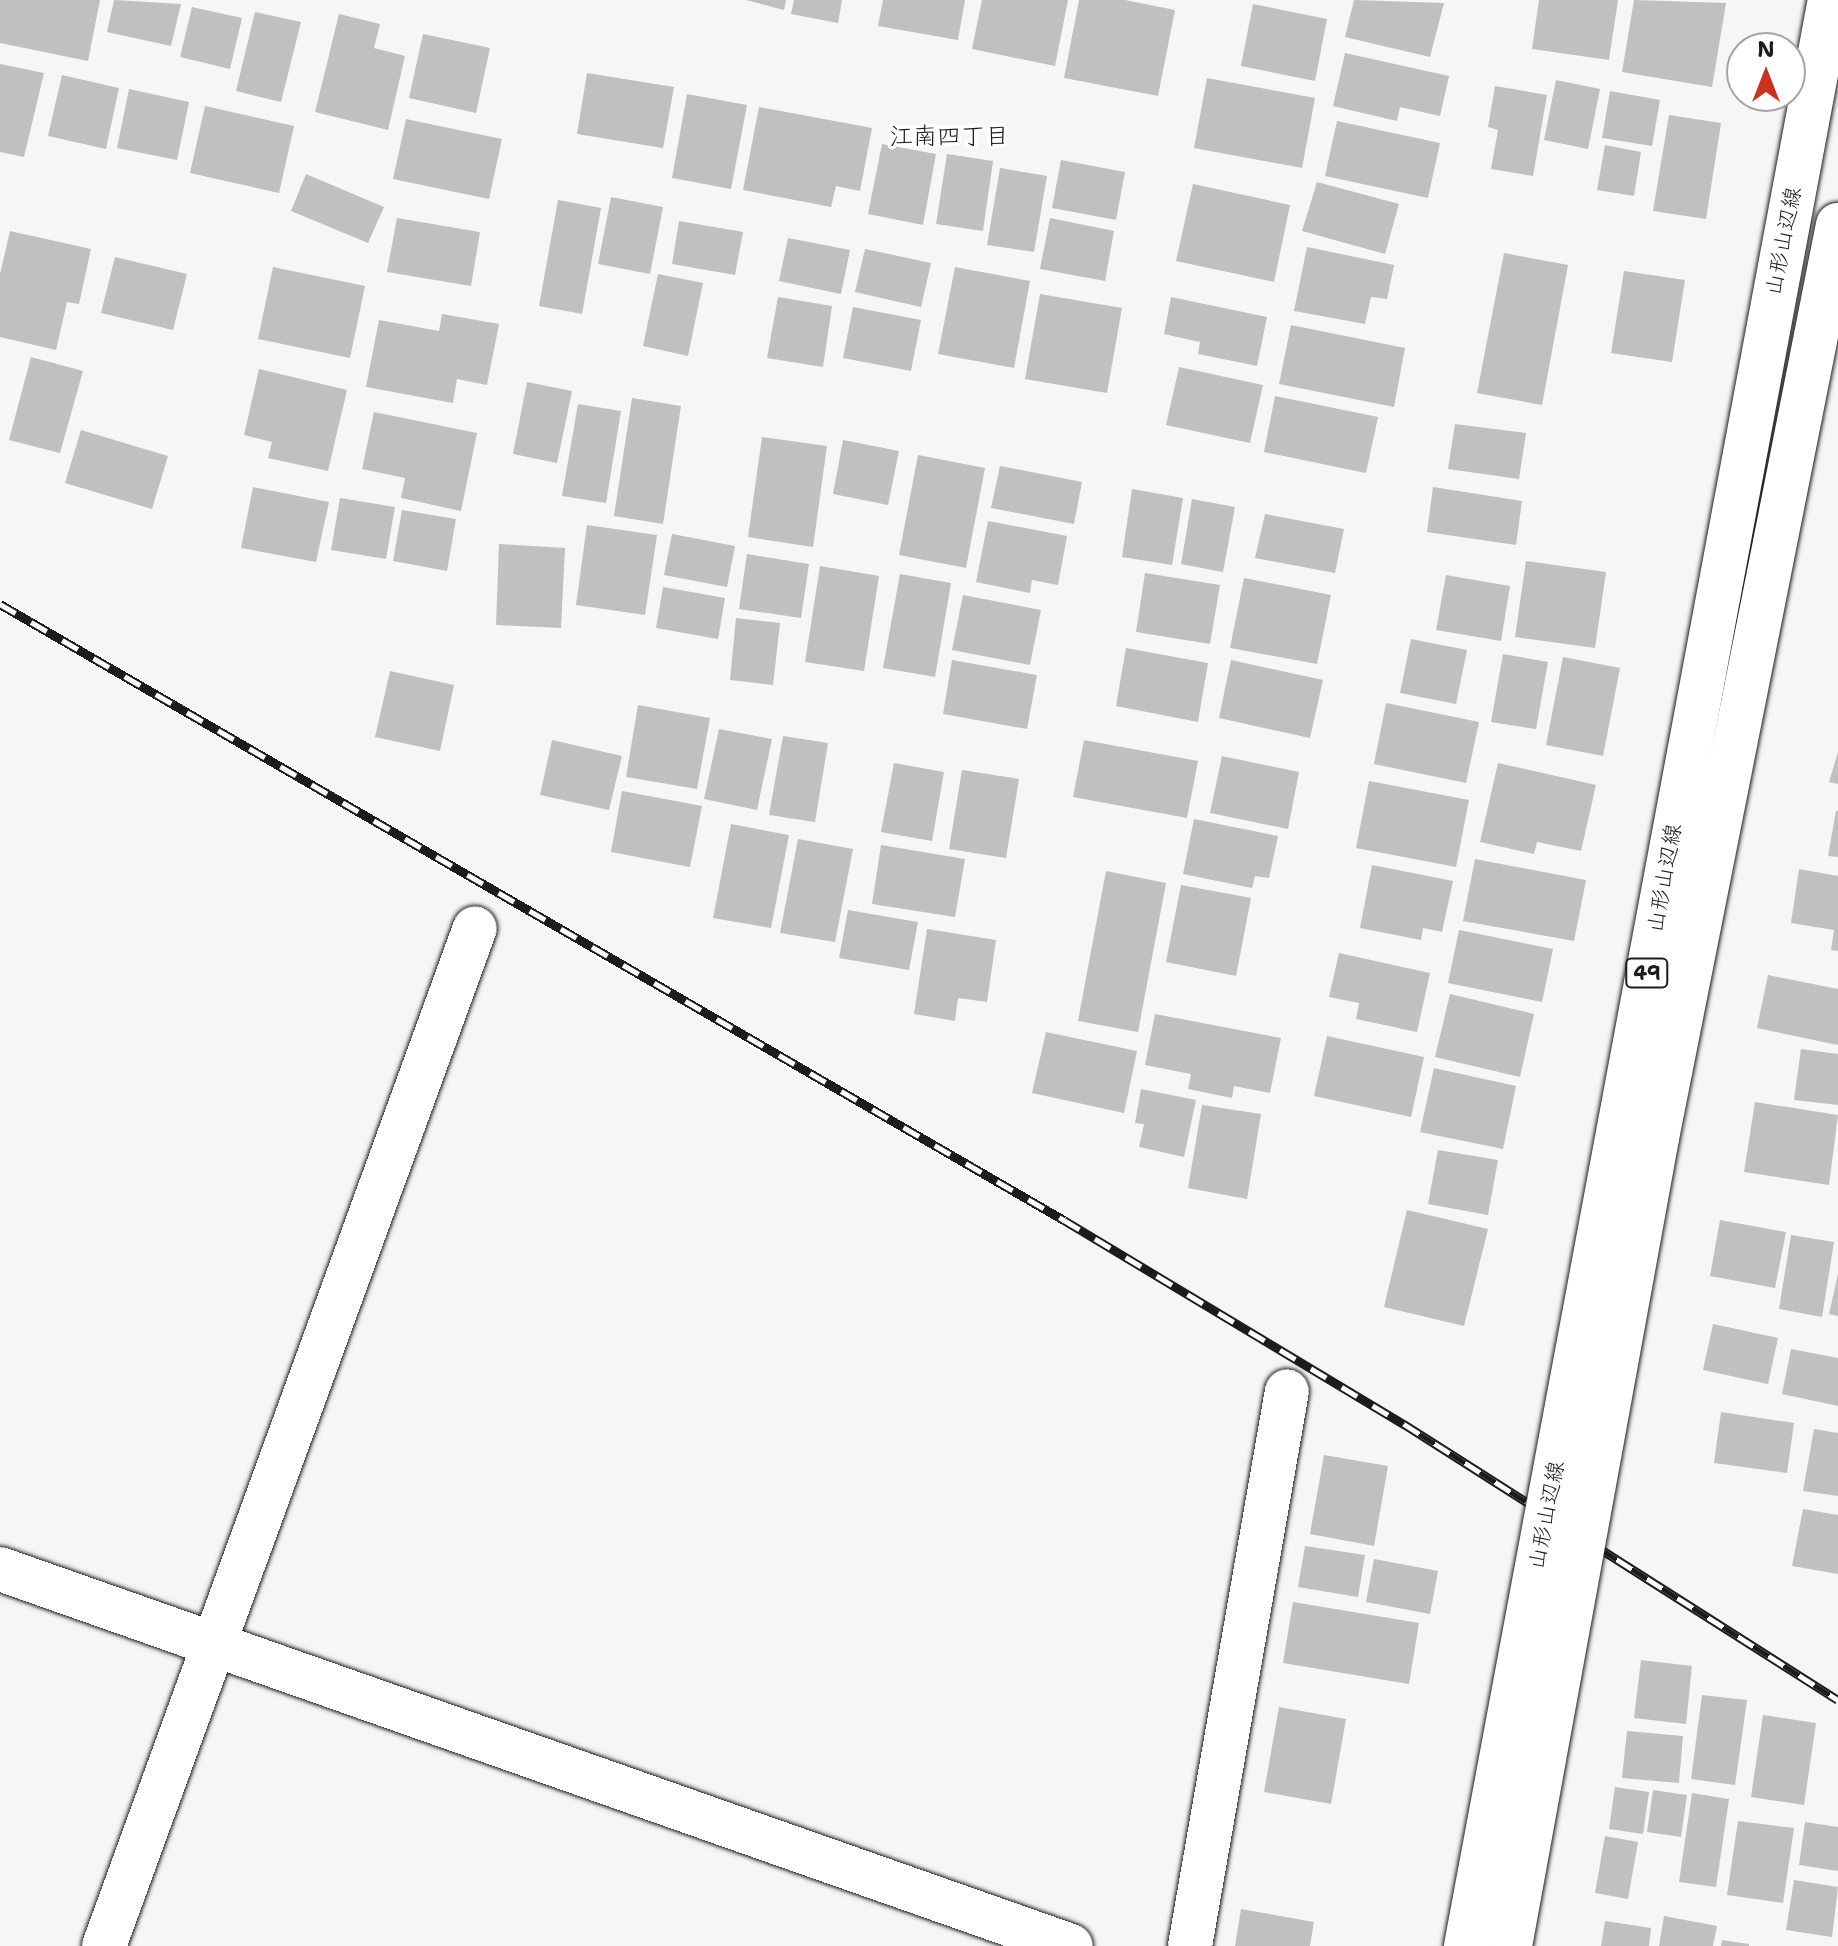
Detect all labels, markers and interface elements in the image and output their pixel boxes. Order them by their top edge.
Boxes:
north arrow [1726,32,1806,112]
text: N [1757,35,1775,64]
district label: 江南四丁目 [889,123,1009,151]
street label: 山形山辺線 [1760,184,1806,298]
street label: 山形山辺線 [1641,822,1687,934]
road number: 49 [1625,957,1669,989]
street label: 山形山辺線 [1523,1458,1569,1572]

